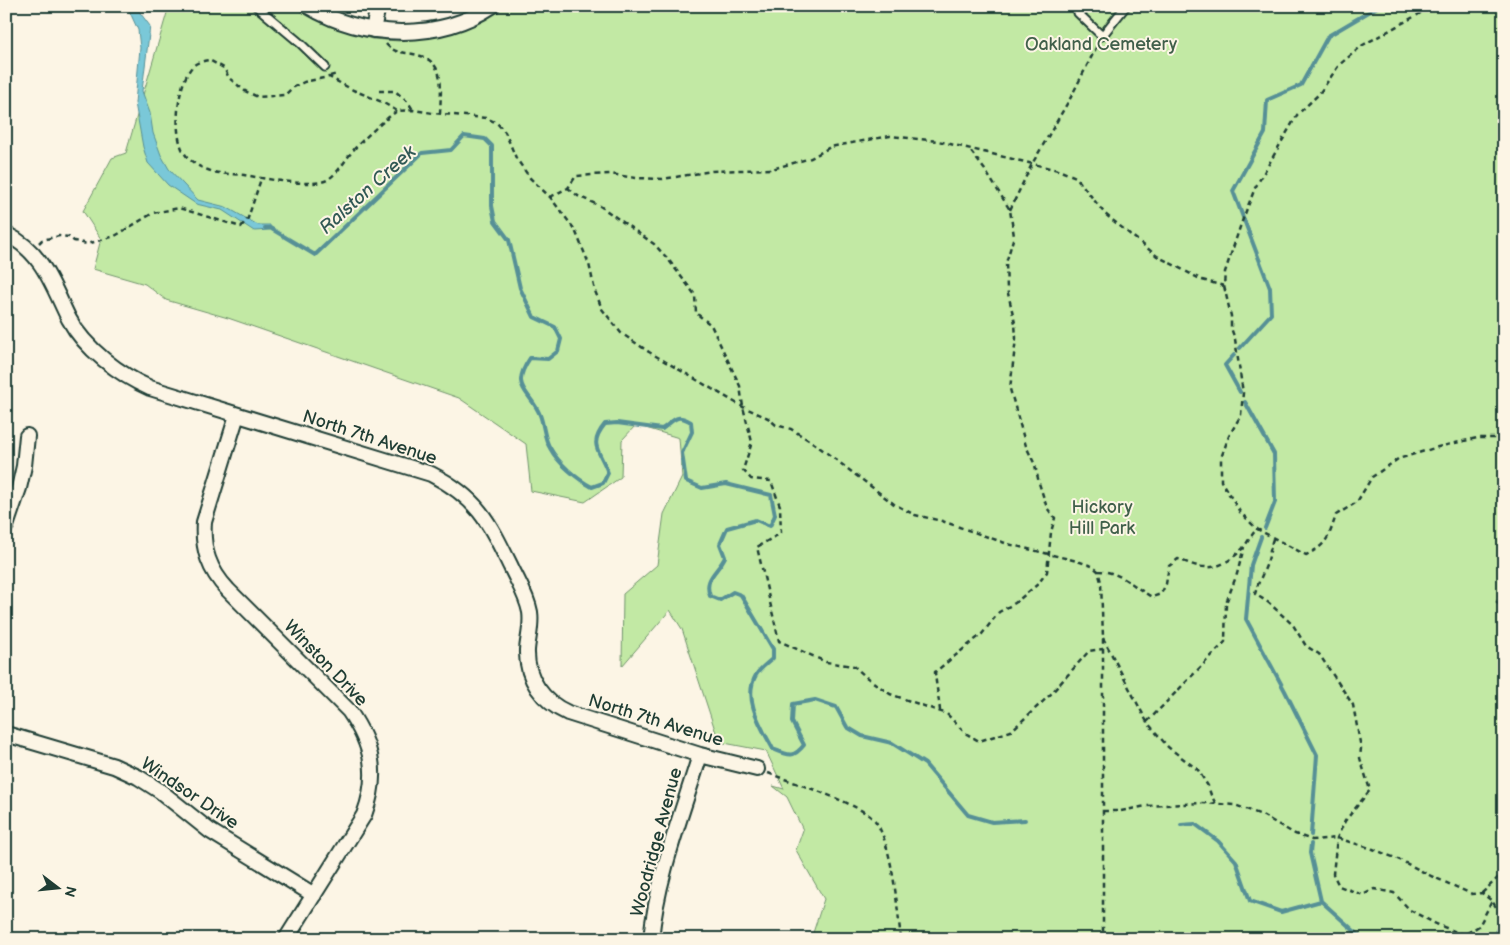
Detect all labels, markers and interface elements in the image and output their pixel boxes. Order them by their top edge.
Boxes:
park label: Oakland Cemetery [1025,34,1178,55]
water label: Ralston Creek [315,140,422,239]
street label: North 7th Avenue [300,406,440,469]
park label: Hickory Hill Park [1069,497,1135,539]
street label: Winston Drive [279,616,372,711]
street label: North 7th Avenue [586,690,726,751]
street label: Windsor Drive [137,753,243,834]
street label: Woodridge Avenue [626,765,687,919]
north arrow [32,862,82,912]
text: N [60,884,80,899]

